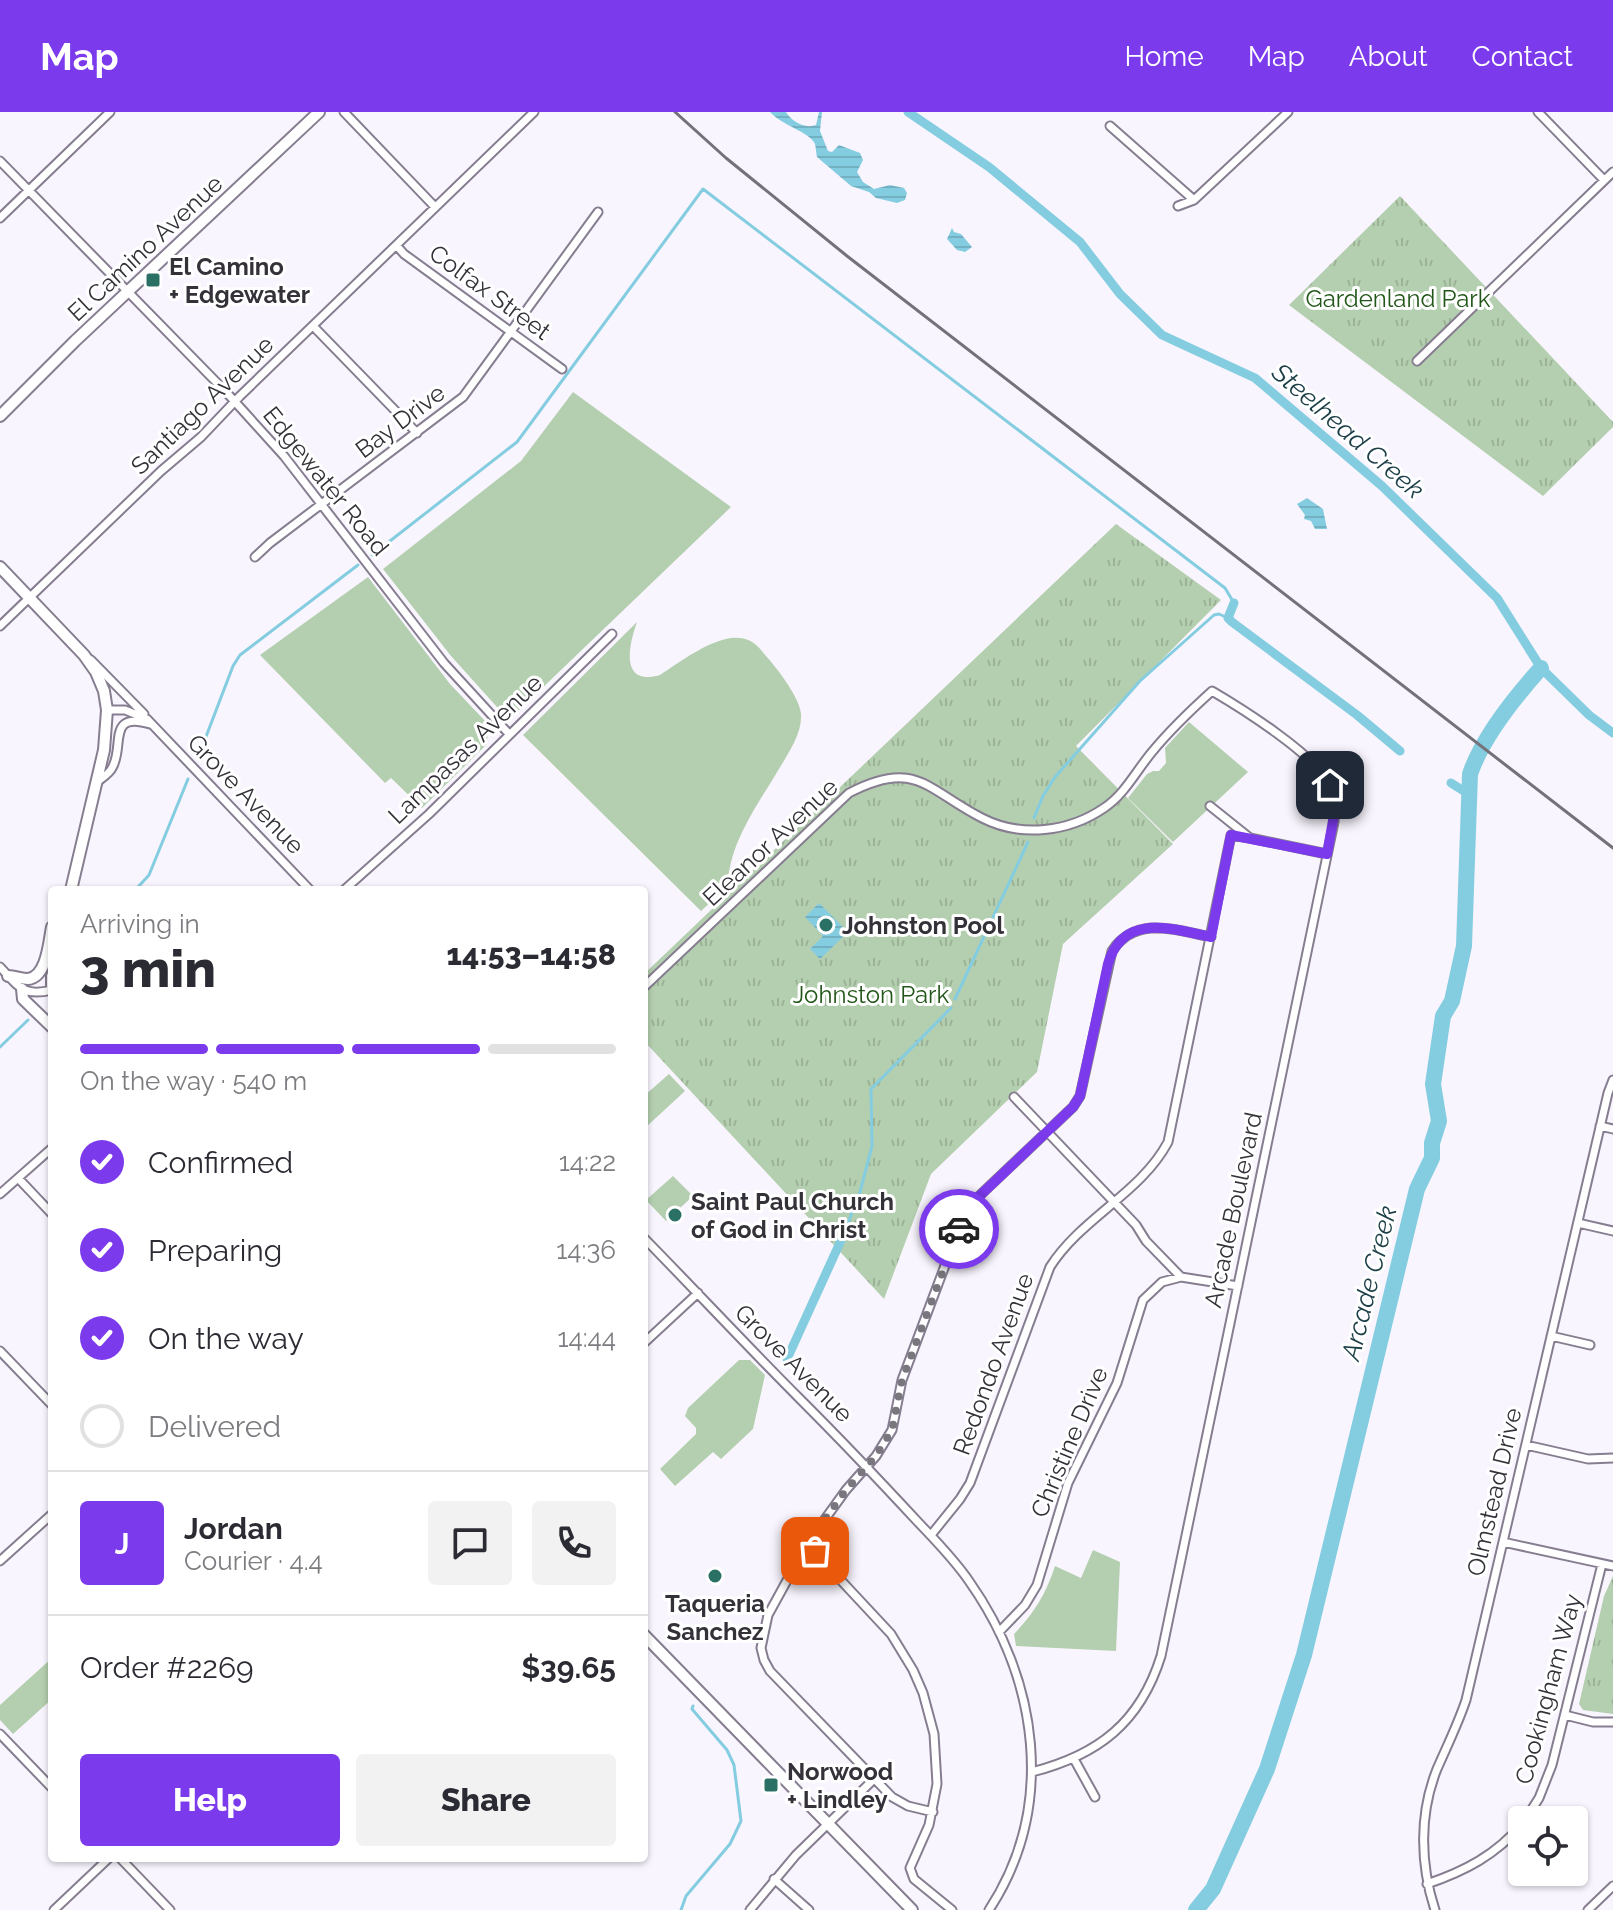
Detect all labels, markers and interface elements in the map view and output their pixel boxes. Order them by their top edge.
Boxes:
text: Map [40,34,119,79]
text: Home [1124,40,1204,73]
text: Map [1248,40,1305,73]
text: About [1349,40,1428,73]
text: Contact [1472,40,1573,73]
street label: El Camino Avenue [62,169,228,327]
street label: Colfax Street [424,238,556,346]
place label: El Camino + Edgewater [169,252,310,309]
marker: El Camino + Edgewater [144,271,162,289]
park label: Gardenland Park [1305,284,1491,313]
street label: Santiago Avenue [125,330,279,480]
water label: Steelhead Creek [1265,356,1430,505]
street label: Bay Drive [350,378,450,464]
street label: Edgewater Road [257,401,395,561]
street label: Lampasas Avenue [382,668,548,830]
street label: Grove Avenue [182,728,310,860]
pin [1296,751,1364,819]
icon: home [1308,763,1352,807]
street label: Eleanor Avenue [696,772,844,912]
text: Arriving in [80,909,200,939]
place label: Johnston Pool [842,911,1005,940]
marker: Johnston Pool [817,916,835,934]
text: 14:53–14:58 [447,937,616,972]
text: 3 min [80,938,216,999]
park label: Johnston Park [793,980,949,1009]
text: On the way · 540 m [80,1066,307,1096]
street label: Arcade Boulevard [1198,1110,1268,1310]
icon: check [80,1140,124,1184]
text: Confirmed [148,1145,293,1180]
text: 14:22 [559,1147,616,1177]
place label: Saint Paul Church of God in Christ [691,1187,894,1244]
courier [919,1189,999,1269]
water label: Arcade Creek [1335,1203,1403,1365]
marker: Saint Paul Church of God in Christ [666,1206,684,1224]
icon: car [937,1207,981,1251]
icon: check [80,1228,124,1272]
text: Preparing [148,1233,282,1268]
text: 14:36 [556,1235,616,1265]
street label: Redondo Avenue [947,1269,1039,1459]
street label: Grove Avenue [729,1298,859,1428]
icon: check [80,1316,124,1360]
text: On the way [148,1321,304,1356]
text: 14:44 [557,1323,616,1353]
street label: Christine Drive [1024,1362,1114,1522]
street label: Olmstead Drive [1461,1405,1527,1579]
text: Delivered [148,1409,281,1444]
button: chat [428,1501,512,1585]
button: phone [532,1501,616,1585]
text: Jordan [184,1511,283,1546]
pin [781,1517,849,1585]
text: J [115,1526,129,1561]
icon: bag [793,1529,837,1573]
text: Courier · 4.4 [184,1546,323,1576]
marker: Taqueria Sanchez [706,1567,724,1585]
place label: Taqueria Sanchez [665,1589,765,1646]
street label: Cookingham Way [1509,1591,1587,1787]
text: Order #2269 [80,1650,254,1685]
text: $39.65 [521,1650,616,1685]
button: Help [80,1754,340,1846]
button: Share [356,1754,616,1846]
place label: Norwood + Lindley [787,1757,893,1814]
marker: Norwood + Lindley [762,1776,780,1794]
map controls [1508,1806,1588,1886]
button: locate [1508,1806,1588,1886]

